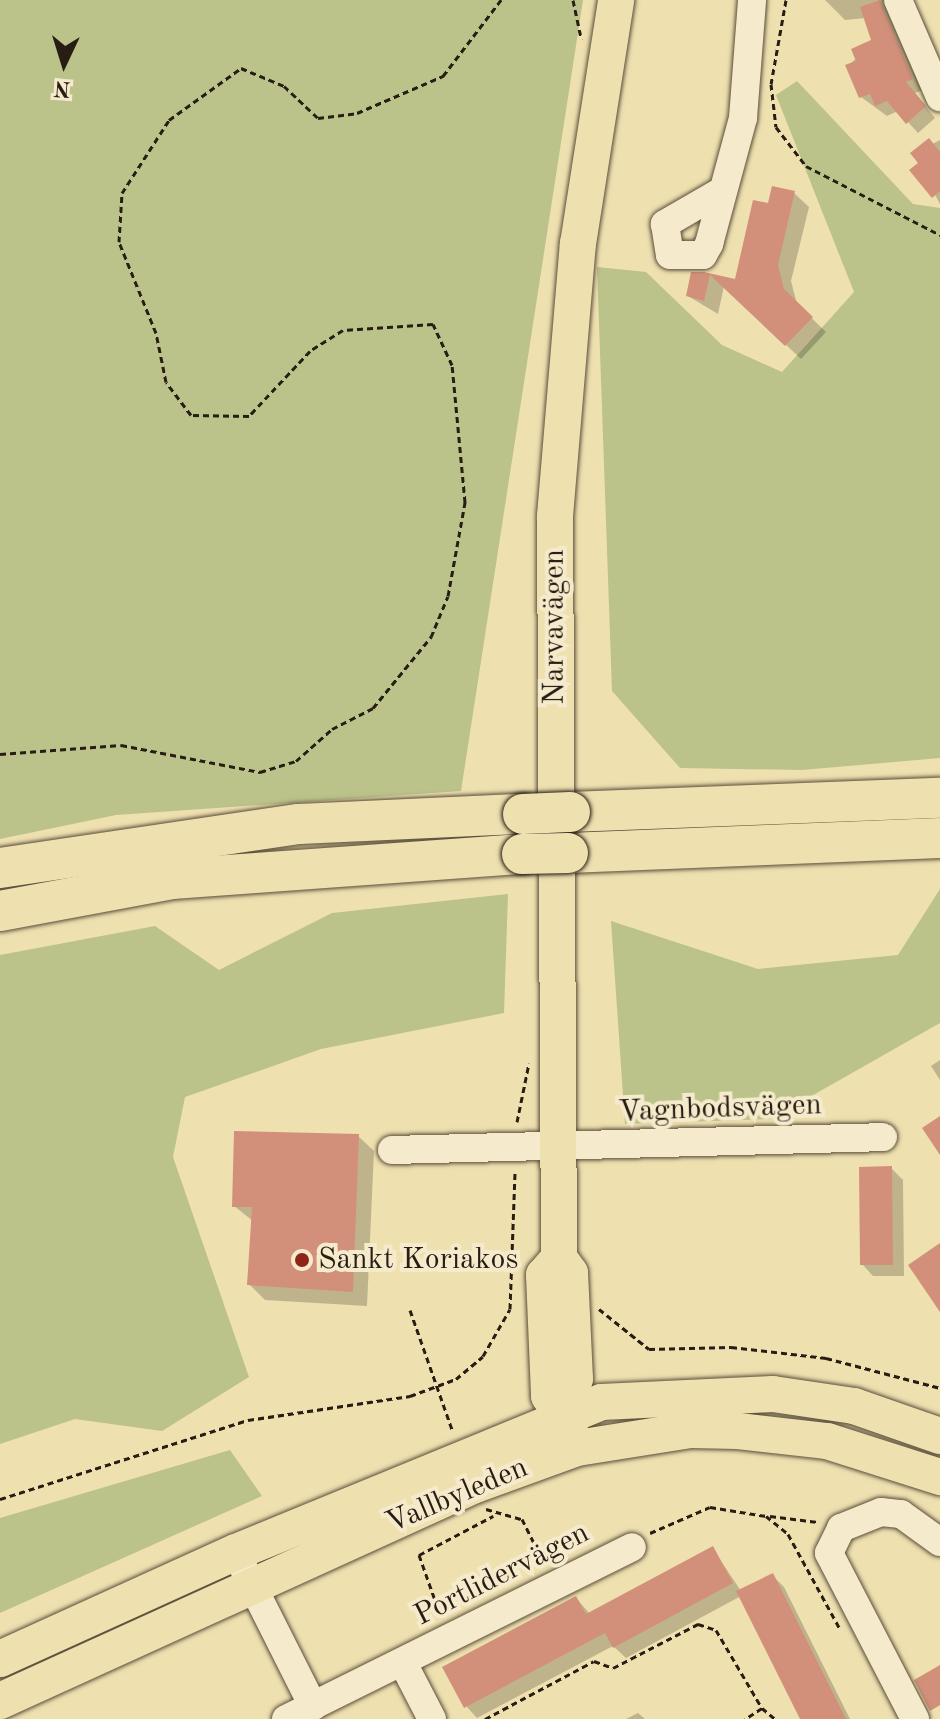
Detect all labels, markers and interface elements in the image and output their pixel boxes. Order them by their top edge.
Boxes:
north arrow [24,24,104,104]
text: N [53,76,71,100]
street label: Narvavägen [537,549,573,705]
street label: Vagnbodsvägen [618,1087,822,1131]
place label: Sankt Koriakos [318,1242,518,1278]
marker: Sankt Koriakos [293,1251,311,1269]
street label: Vallbyleden [381,1450,533,1542]
street label: Portlidervägen [409,1516,595,1634]

